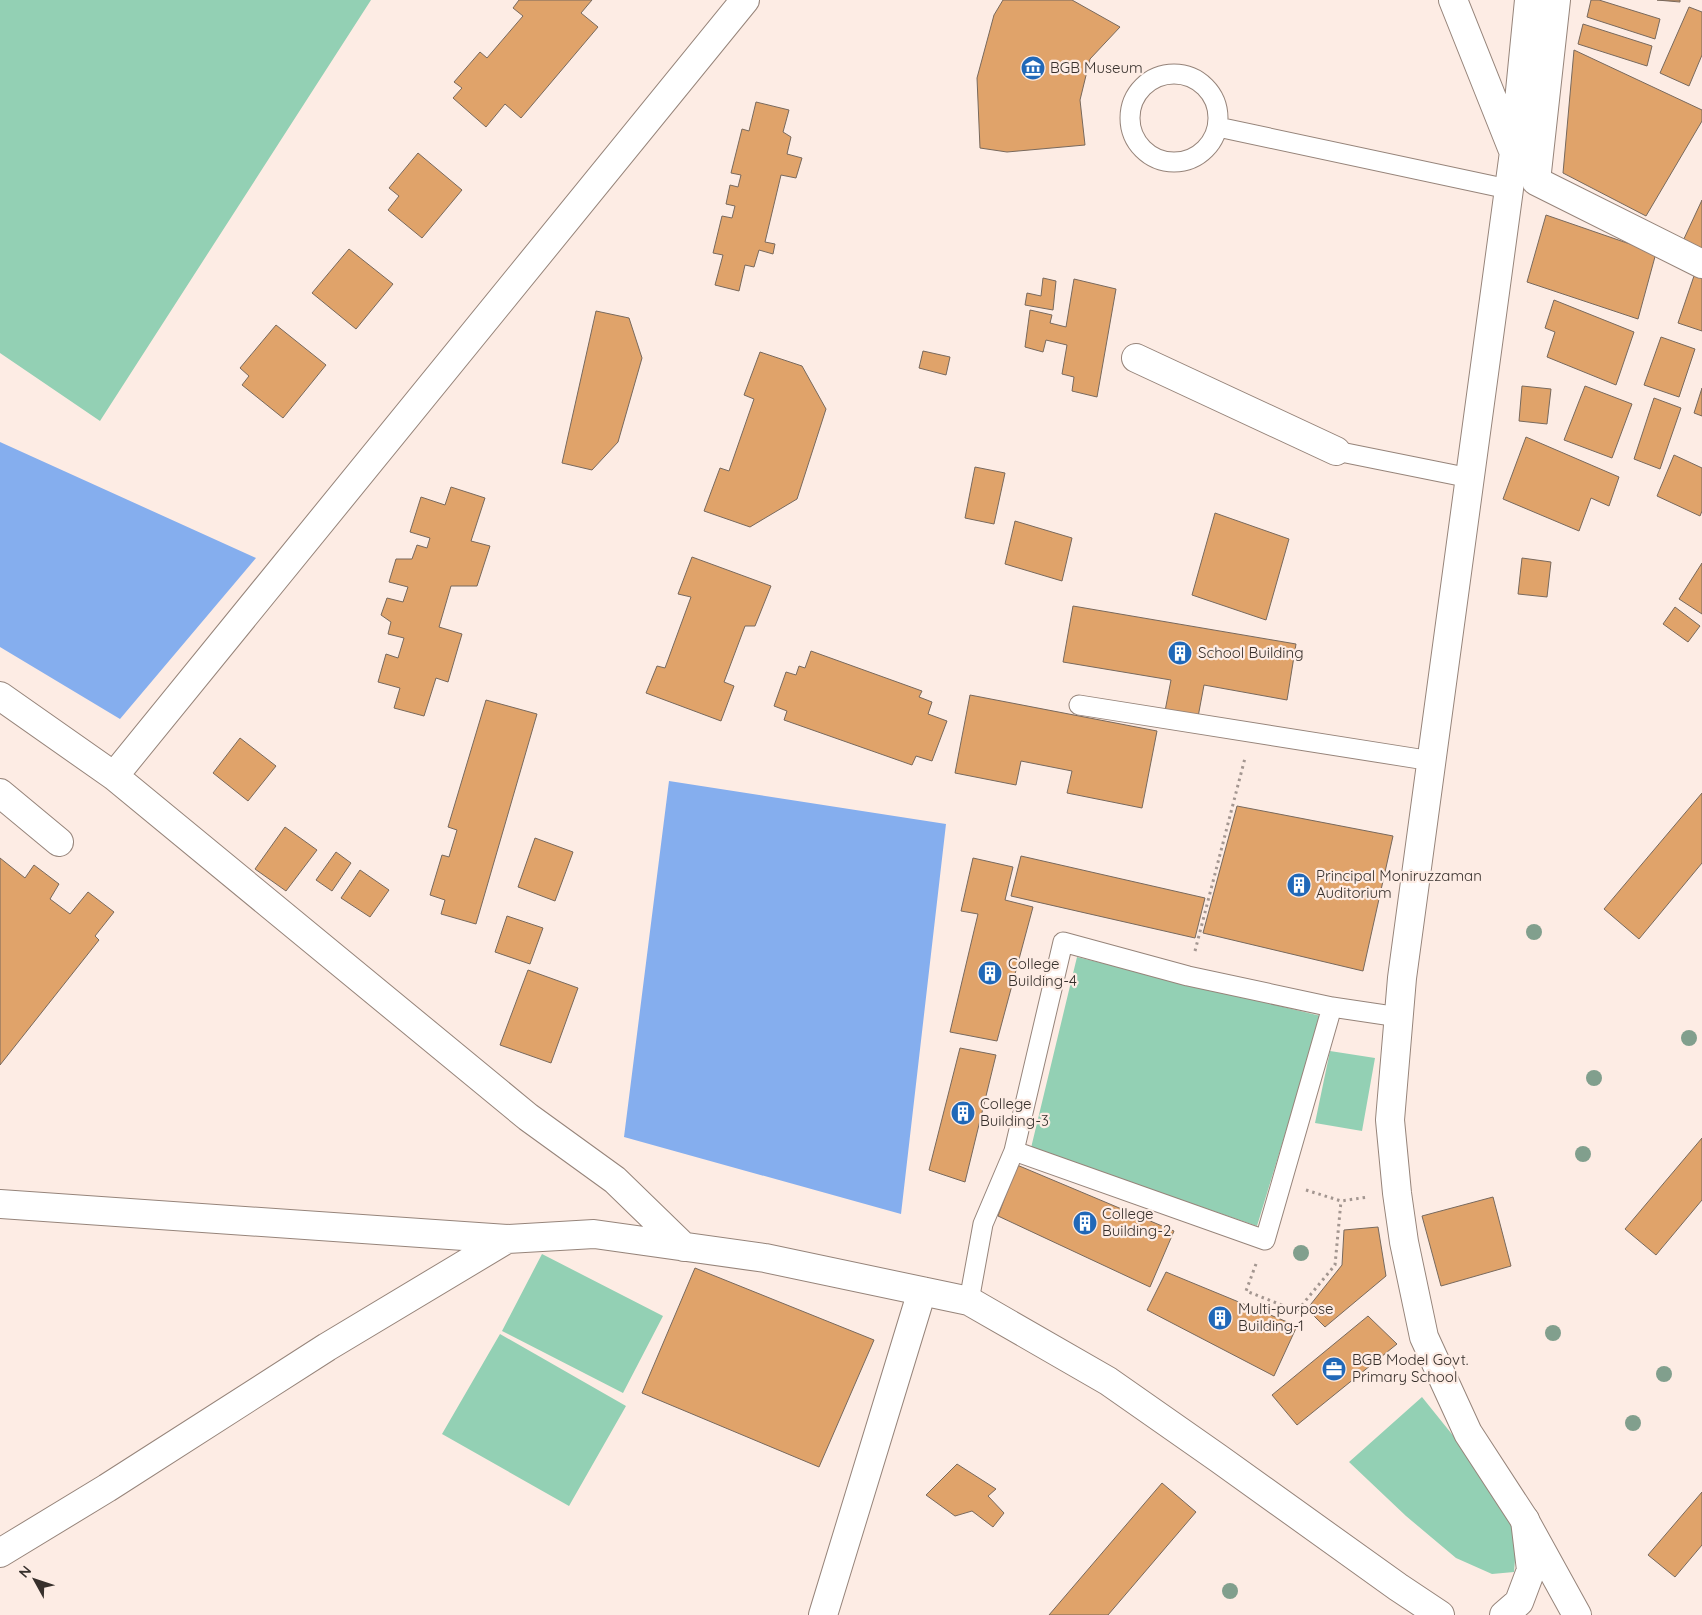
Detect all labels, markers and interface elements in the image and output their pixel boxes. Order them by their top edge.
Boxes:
museum icon: BGB Museum [1020,55,1046,81]
place label: BGB Museum [1050,58,1143,77]
building icon: School Building [1167,640,1193,666]
place label: School Building [1198,643,1304,662]
place label: Principal Moniruzzaman Auditorium [1316,866,1482,902]
building icon: Principal Moniruzzaman Auditorium [1286,872,1312,898]
place label: College Building-4 [1008,954,1077,990]
building icon: College Building-4 [977,960,1003,986]
place label: College Building-3 [980,1094,1049,1130]
building icon: College Building-3 [950,1100,976,1126]
place label: College Building-2 [1102,1204,1171,1240]
building icon: College Building-2 [1072,1210,1098,1236]
place label: Multi-purpose Building-1 [1238,1299,1334,1335]
building icon: Multi-purpose Building-1 [1207,1305,1233,1331]
place label: BGB Model Govt. Primary School [1352,1350,1469,1386]
office icon: BGB Model Govt. Primary School [1321,1356,1347,1382]
north arrow [10,1555,60,1605]
text: N [15,1562,35,1581]

